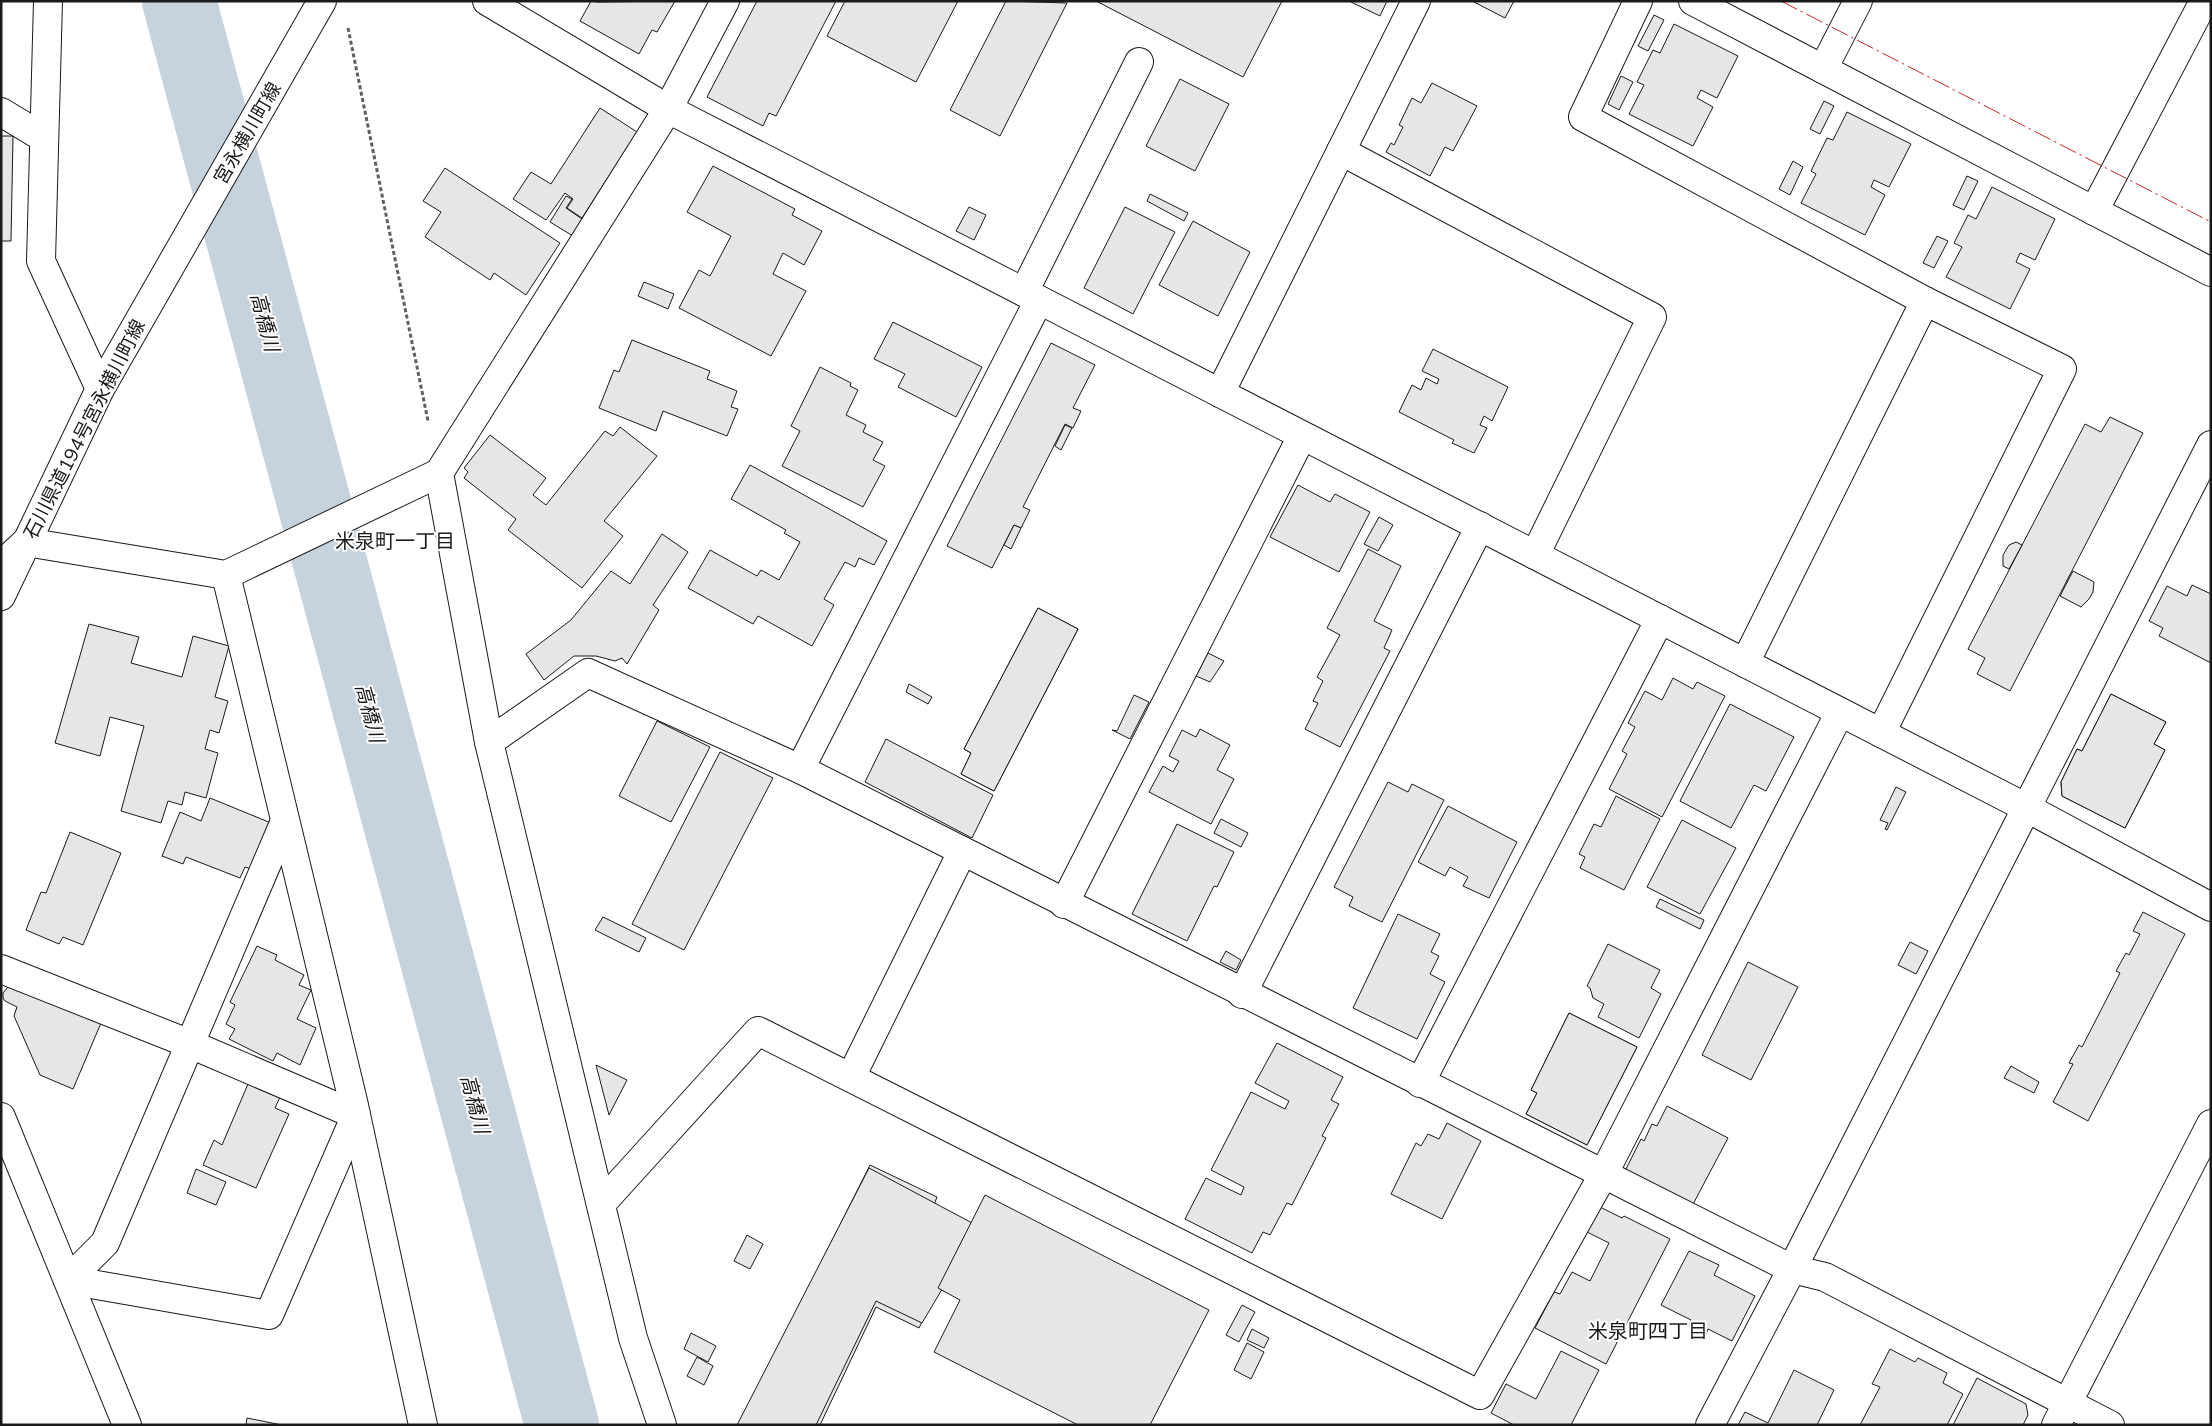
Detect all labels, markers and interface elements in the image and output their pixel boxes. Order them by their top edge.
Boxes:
street label: 宮永横川町線 [208,78,286,188]
water label: 高橋川 [246,290,286,356]
street label: 石川県道194号宮永横川町線 [18,315,150,543]
district label: 米泉町一丁目 [335,528,455,553]
water label: 高橋川 [351,681,391,747]
water label: 高橋川 [456,1072,496,1138]
district label: 米泉町四丁目 [1588,1318,1708,1343]

